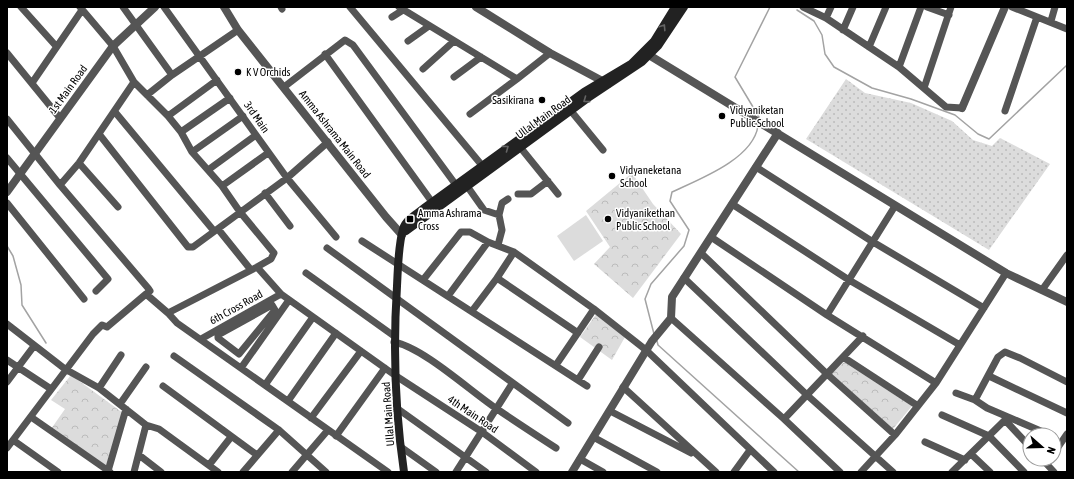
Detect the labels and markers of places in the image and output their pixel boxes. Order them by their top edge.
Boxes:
place label: K V Orchids [246,66,291,78]
marker: K V Orchids [233,67,243,77]
place label: Sasikirana [492,94,534,106]
marker: Sasikirana [537,95,547,105]
place label: Vidyaniketan Public School [730,104,784,129]
marker: Vidyaniketan Public School [717,111,727,121]
place label: Vidyaneketana School [620,164,681,189]
marker: Vidyaneketana School [607,171,617,181]
place label: Amma Ashrama Cross [418,207,482,232]
place label: Vidyanikethan Public School [616,207,675,232]
marker: Amma Ashrama Cross [405,214,415,224]
marker: Vidyanikethan Public School [603,214,613,224]

